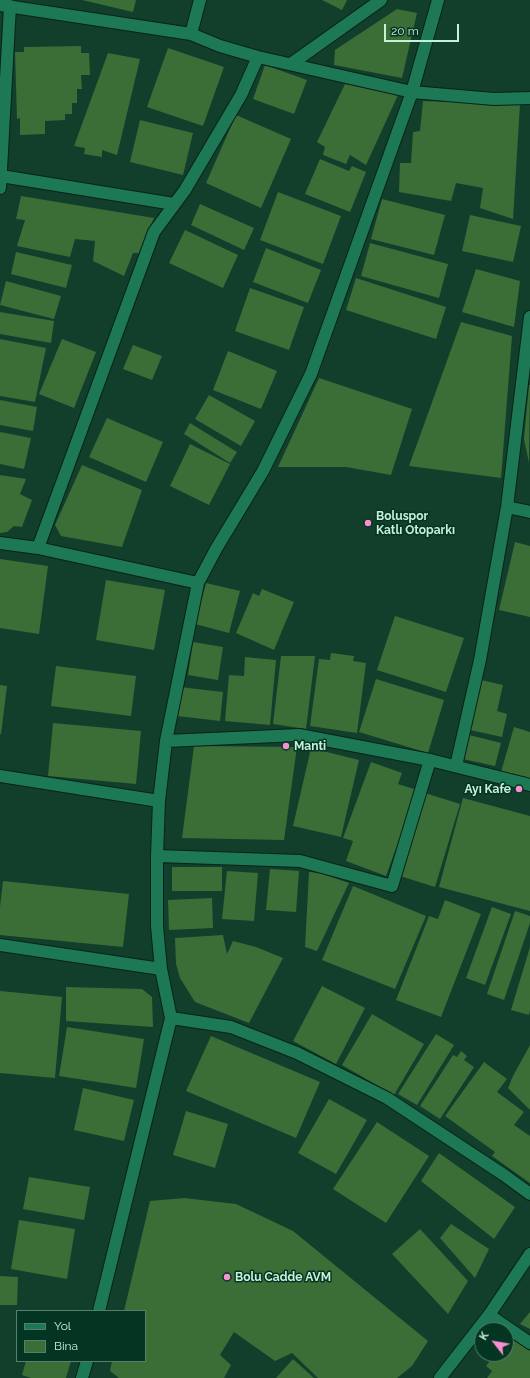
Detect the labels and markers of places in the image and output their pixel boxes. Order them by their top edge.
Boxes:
place label: Boluspor Katlı Otoparkı [376,509,455,537]
marker: Boluspor Katlı Otoparkı [363,518,373,528]
place label: Manti [294,739,326,753]
marker: Manti [281,741,291,751]
place label: Ayı Kafe [464,782,511,796]
marker: Ayı Kafe [514,784,524,794]
place label: Bolu Cadde AVM [235,1270,331,1284]
marker: Bolu Cadde AVM [222,1272,232,1282]

